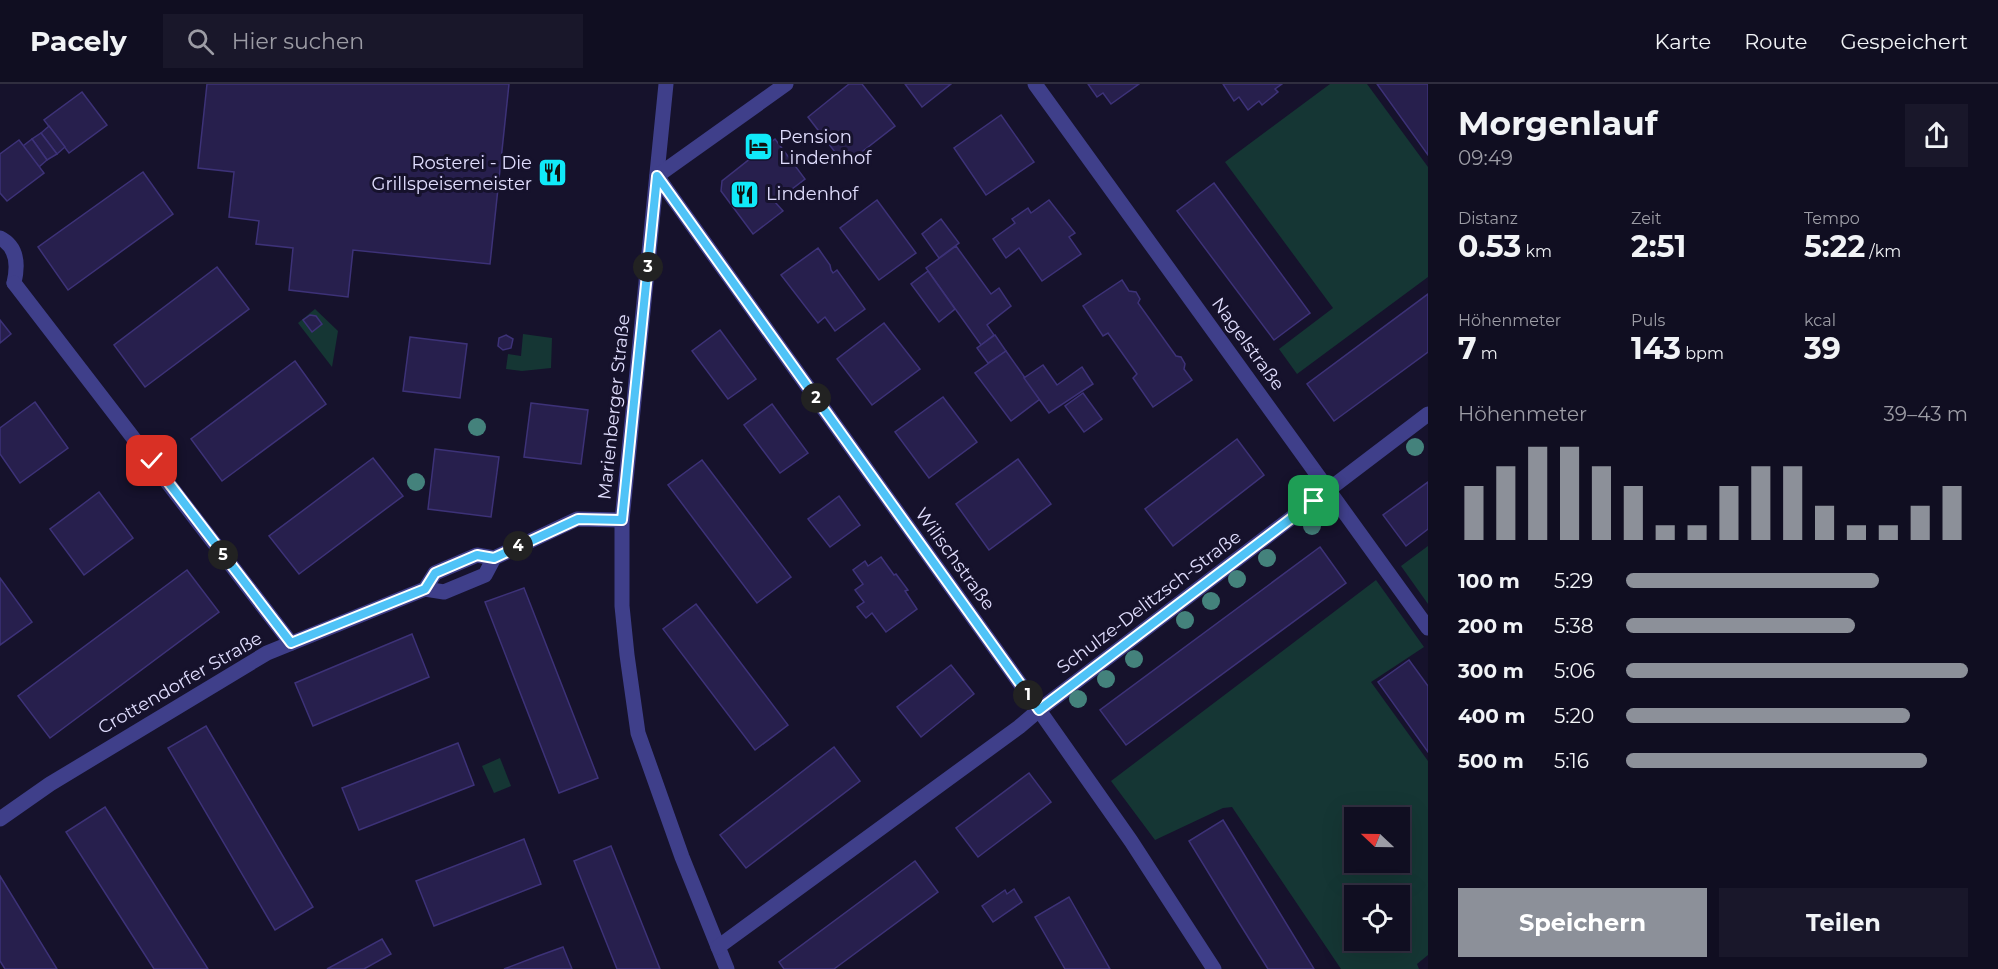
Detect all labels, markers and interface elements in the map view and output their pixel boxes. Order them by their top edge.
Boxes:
search box [163,14,583,68]
text: Pacely [30,24,127,58]
icon: search [184,25,217,58]
text: Hier suchen [232,28,364,55]
text: Karte [1655,29,1711,54]
text: Route [1744,29,1807,54]
text: Gespeichert [1840,29,1968,54]
text: Morgenlauf [1458,103,1658,143]
button: share [1905,104,1968,167]
place label: Pension Lindenhof [779,126,872,169]
hotel icon: Pension Lindenhof [742,131,774,163]
text: 09:49 [1458,146,1513,170]
place label: Rosterei - Die Grillspeisemeister [371,152,532,195]
restaurant icon: Rosterei - Die Grillspeisemeister [537,157,569,189]
restaurant icon: Lindenhof [729,178,761,210]
place label: Lindenhof [766,183,859,205]
text: Distanz [1458,209,1518,228]
text: Zeit [1631,209,1662,228]
text: Tempo [1804,209,1860,228]
text: 0.53 [1458,228,1521,265]
text: 2:51 [1631,228,1686,265]
text: 5:22 [1804,228,1865,265]
text: km [1521,242,1552,261]
text: /km [1865,242,1901,261]
pin: 3 [633,252,663,282]
text: 3 [643,257,653,276]
street label: Nagelstraße [1207,293,1289,395]
text: Höhenmeter [1458,311,1561,330]
text: Puls [1631,311,1665,330]
text: kcal [1804,311,1836,330]
street label: Marienberger Straße [593,313,635,501]
text: 7 [1458,330,1477,367]
text: 143 [1631,330,1681,367]
text: 39 [1804,330,1841,367]
text: m [1477,344,1498,363]
text: bpm [1681,344,1724,363]
pin: 2 [801,383,831,413]
text: 2 [811,388,821,407]
text: Höhenmeter [1458,402,1587,426]
text: 39–43 m [1884,402,1968,426]
pin [126,435,177,486]
icon: check [135,444,168,477]
pin [1288,475,1339,526]
icon: arrive [1297,484,1330,517]
street label: Wilischstraße [910,503,1000,615]
street label: Schulze-Delitzsch-Straße [1053,525,1245,678]
pin: 4 [503,531,533,561]
text: 4 [512,536,524,555]
pin: 5 [208,540,238,570]
text: 5 [218,545,228,564]
text: 100 m [1458,569,1520,593]
text: 5:29 [1554,569,1593,593]
text: 200 m [1458,614,1524,638]
text: 5:38 [1554,614,1594,638]
street label: Crottendorfer Straße [94,627,266,739]
text: 300 m [1458,659,1524,683]
text: 5:06 [1554,659,1595,683]
pin: 1 [1013,680,1043,710]
text: 1 [1025,685,1031,704]
text: 400 m [1458,704,1526,728]
text: 5:20 [1554,704,1594,728]
text: 500 m [1458,749,1524,773]
text: 5:16 [1554,749,1589,773]
north arrow [1344,807,1410,873]
map controls [1344,807,1410,951]
button: locate [1344,885,1410,951]
button: Speichern [1458,888,1707,957]
button: Teilen [1719,888,1968,957]

